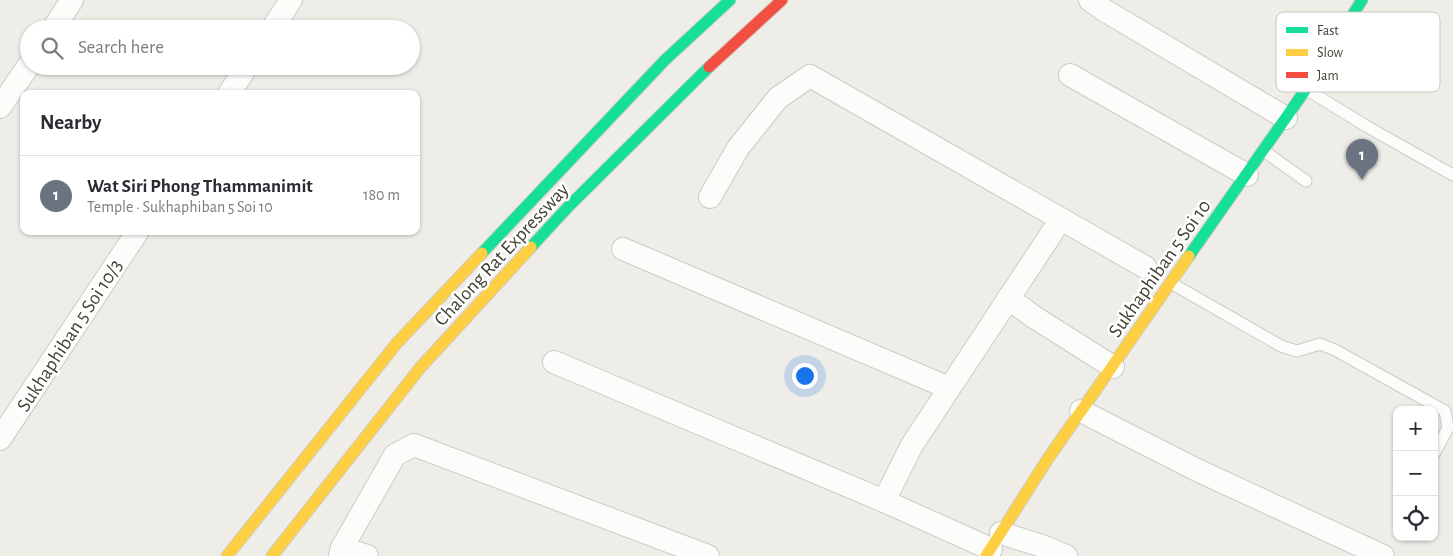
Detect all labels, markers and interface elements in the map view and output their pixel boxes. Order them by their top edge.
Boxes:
legend [1276,12,1440,92]
search box [20,20,420,75]
text: Fast [1317,24,1339,38]
icon: search [38,34,66,62]
text: Search here [78,38,164,57]
text: Slow [1317,46,1344,60]
text: Jam [1317,69,1339,83]
text: Nearby [40,112,101,133]
pin: 1 [1346,139,1378,180]
text: Wat Siri Phong Thammanimit [87,177,313,196]
street label: Chalong Rat Expressway [431,179,573,330]
text: 1 [53,187,59,203]
text: 180 m [363,187,400,203]
street label: Sukhaphiban 5 Soi 10 [1105,196,1215,341]
text: Temple · Sukhaphiban 5 Soi 10 [87,199,273,215]
street label: Sukhaphiban 5 Soi 10/3 [13,256,126,415]
your location [792,363,818,389]
map controls [1393,406,1438,541]
button: + [1393,406,1438,451]
button: − [1393,451,1438,496]
button: locate [1393,496,1438,541]

